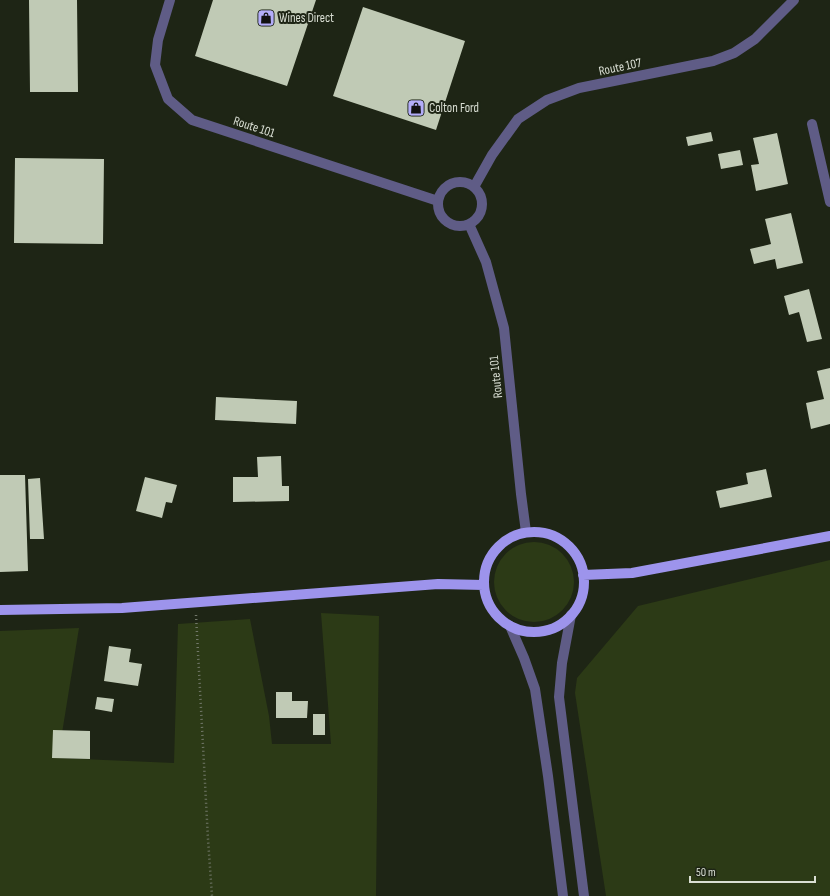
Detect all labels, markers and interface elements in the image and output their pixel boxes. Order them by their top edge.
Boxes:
shop icon: Wines Direct [256,8,276,28]
place label: Wines Direct [279,10,334,26]
street label: Route 107 [597,55,644,79]
shop icon: Colton Ford [406,98,426,118]
place label: Colton Ford [429,100,479,116]
street label: Route 101 [231,113,277,141]
street label: Route 101 [486,354,506,399]
scale bar [690,858,815,884]
text: 50 m [696,865,716,880]

